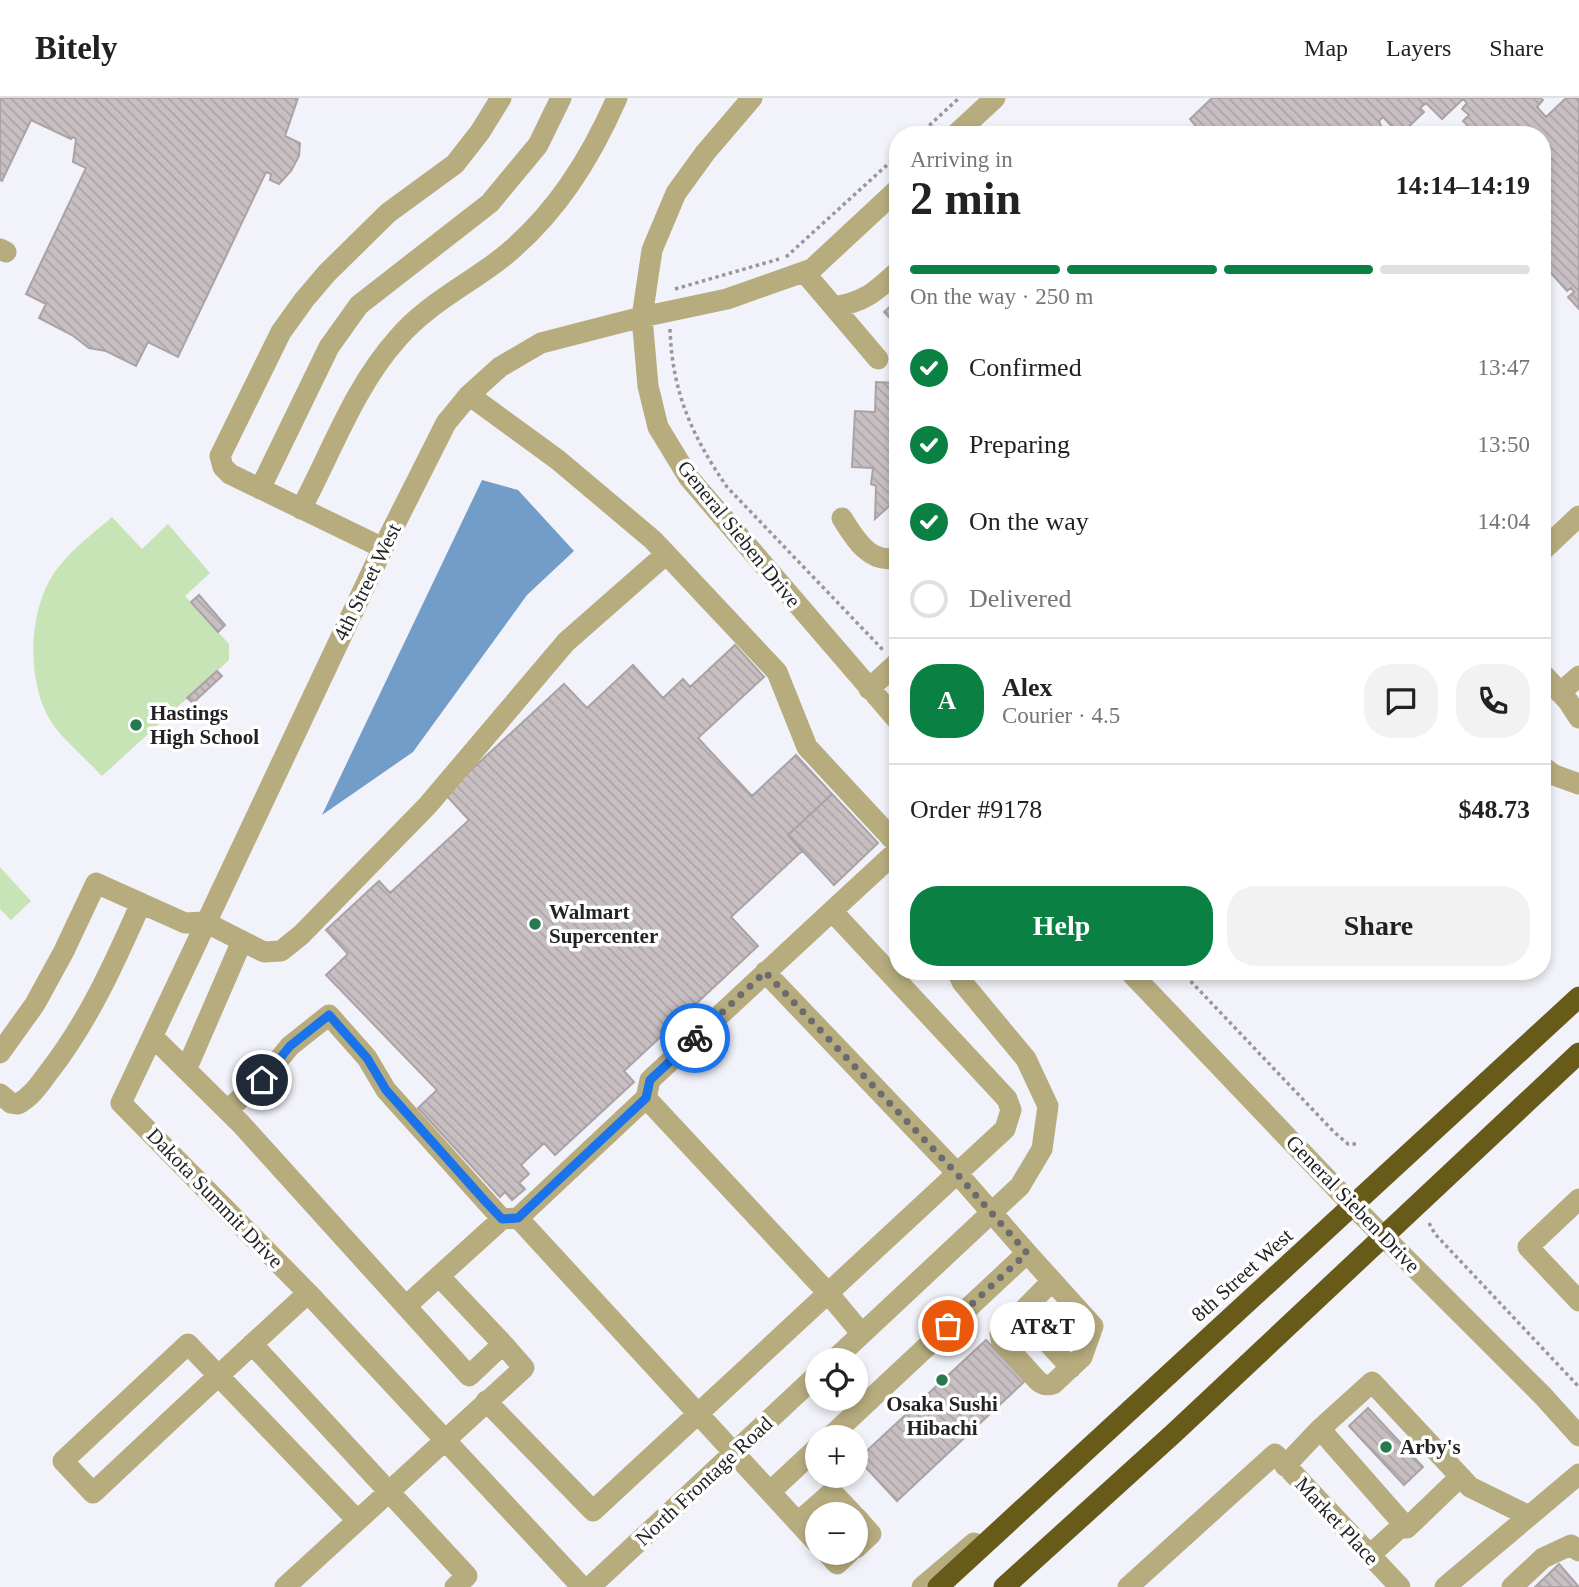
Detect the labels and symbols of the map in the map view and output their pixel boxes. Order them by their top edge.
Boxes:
street label: General Sieben Drive [672,456,806,612]
street label: 4th Street West [328,519,406,645]
place label: Hastings High School [150,701,259,749]
marker: Hastings High School [128,717,144,733]
place label: Walmart Supercenter [549,900,658,948]
marker: Walmart Supercenter [527,916,543,932]
courier [660,1003,730,1073]
pin [232,1050,292,1110]
street label: Dakota Summit Drive [142,1123,288,1273]
street label: General Sieben Drive [1281,1130,1425,1278]
street label: 8th Street West [1187,1223,1297,1327]
pin [918,1296,978,1356]
callout: AT&T [990,1302,1095,1350]
marker: Osaka Sushi Hibachi [934,1372,950,1388]
place label: Osaka Sushi Hibachi [886,1392,998,1440]
street label: North Frontage Road [631,1411,778,1551]
place label: Arby's [1400,1435,1461,1459]
marker: Arby's [1378,1439,1394,1455]
street label: Market Place [1290,1472,1384,1570]

